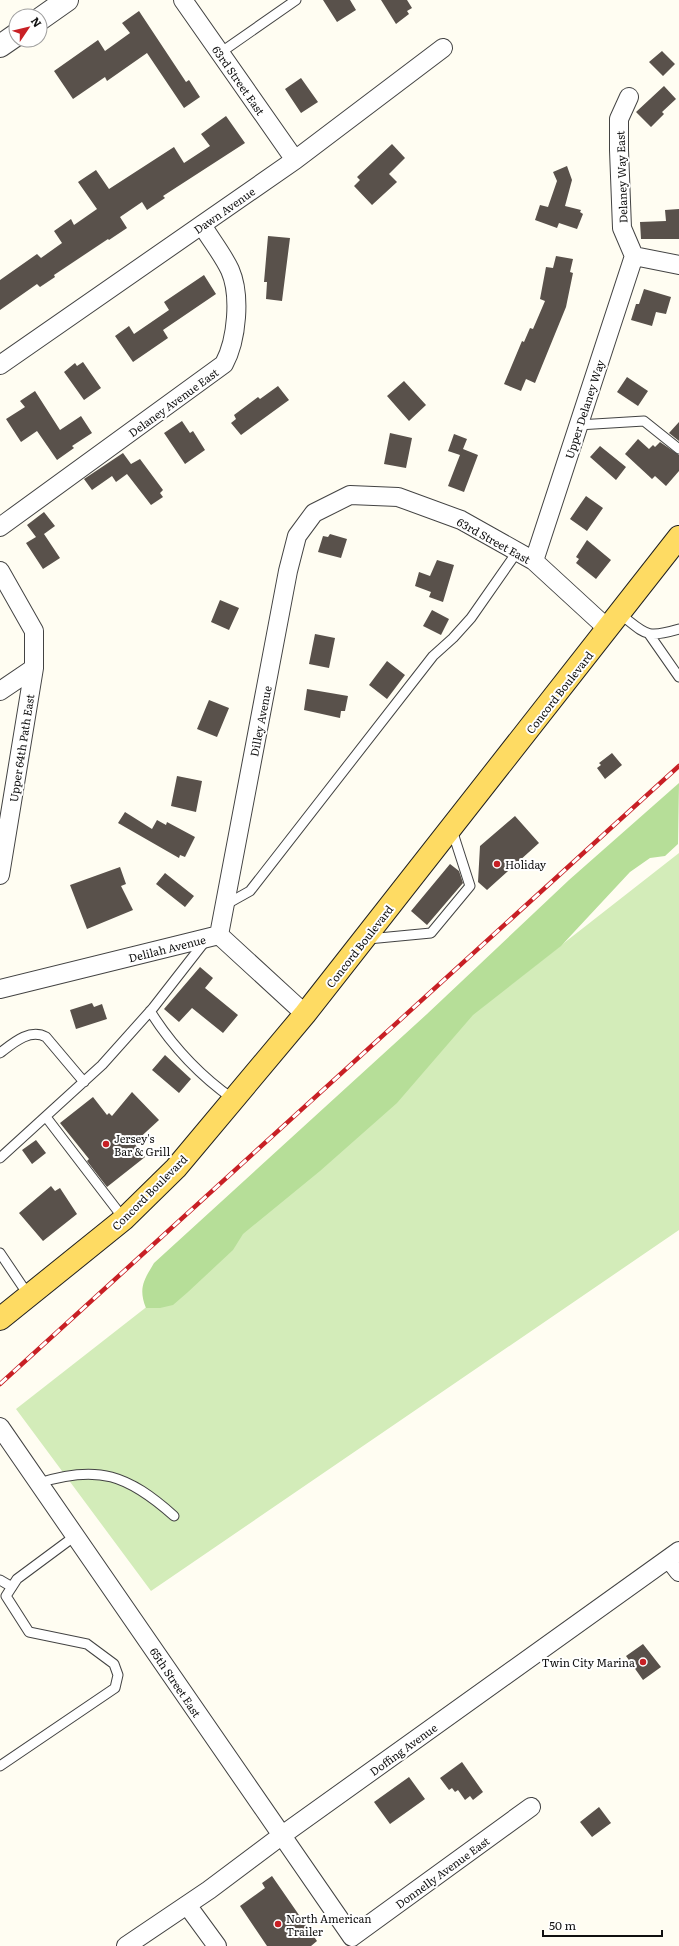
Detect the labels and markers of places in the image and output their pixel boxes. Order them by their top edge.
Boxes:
place label: Holiday [505,856,547,872]
marker: Holiday [492,859,502,869]
place label: Jersey's Bar & Grill [114,1130,170,1159]
marker: Jersey's Bar & Grill [101,1139,111,1149]
place label: Twin City Marina [542,1654,635,1670]
marker: Twin City Marina [638,1657,648,1667]
place label: North American Trailer [286,1910,372,1939]
marker: North American Trailer [273,1919,283,1929]

